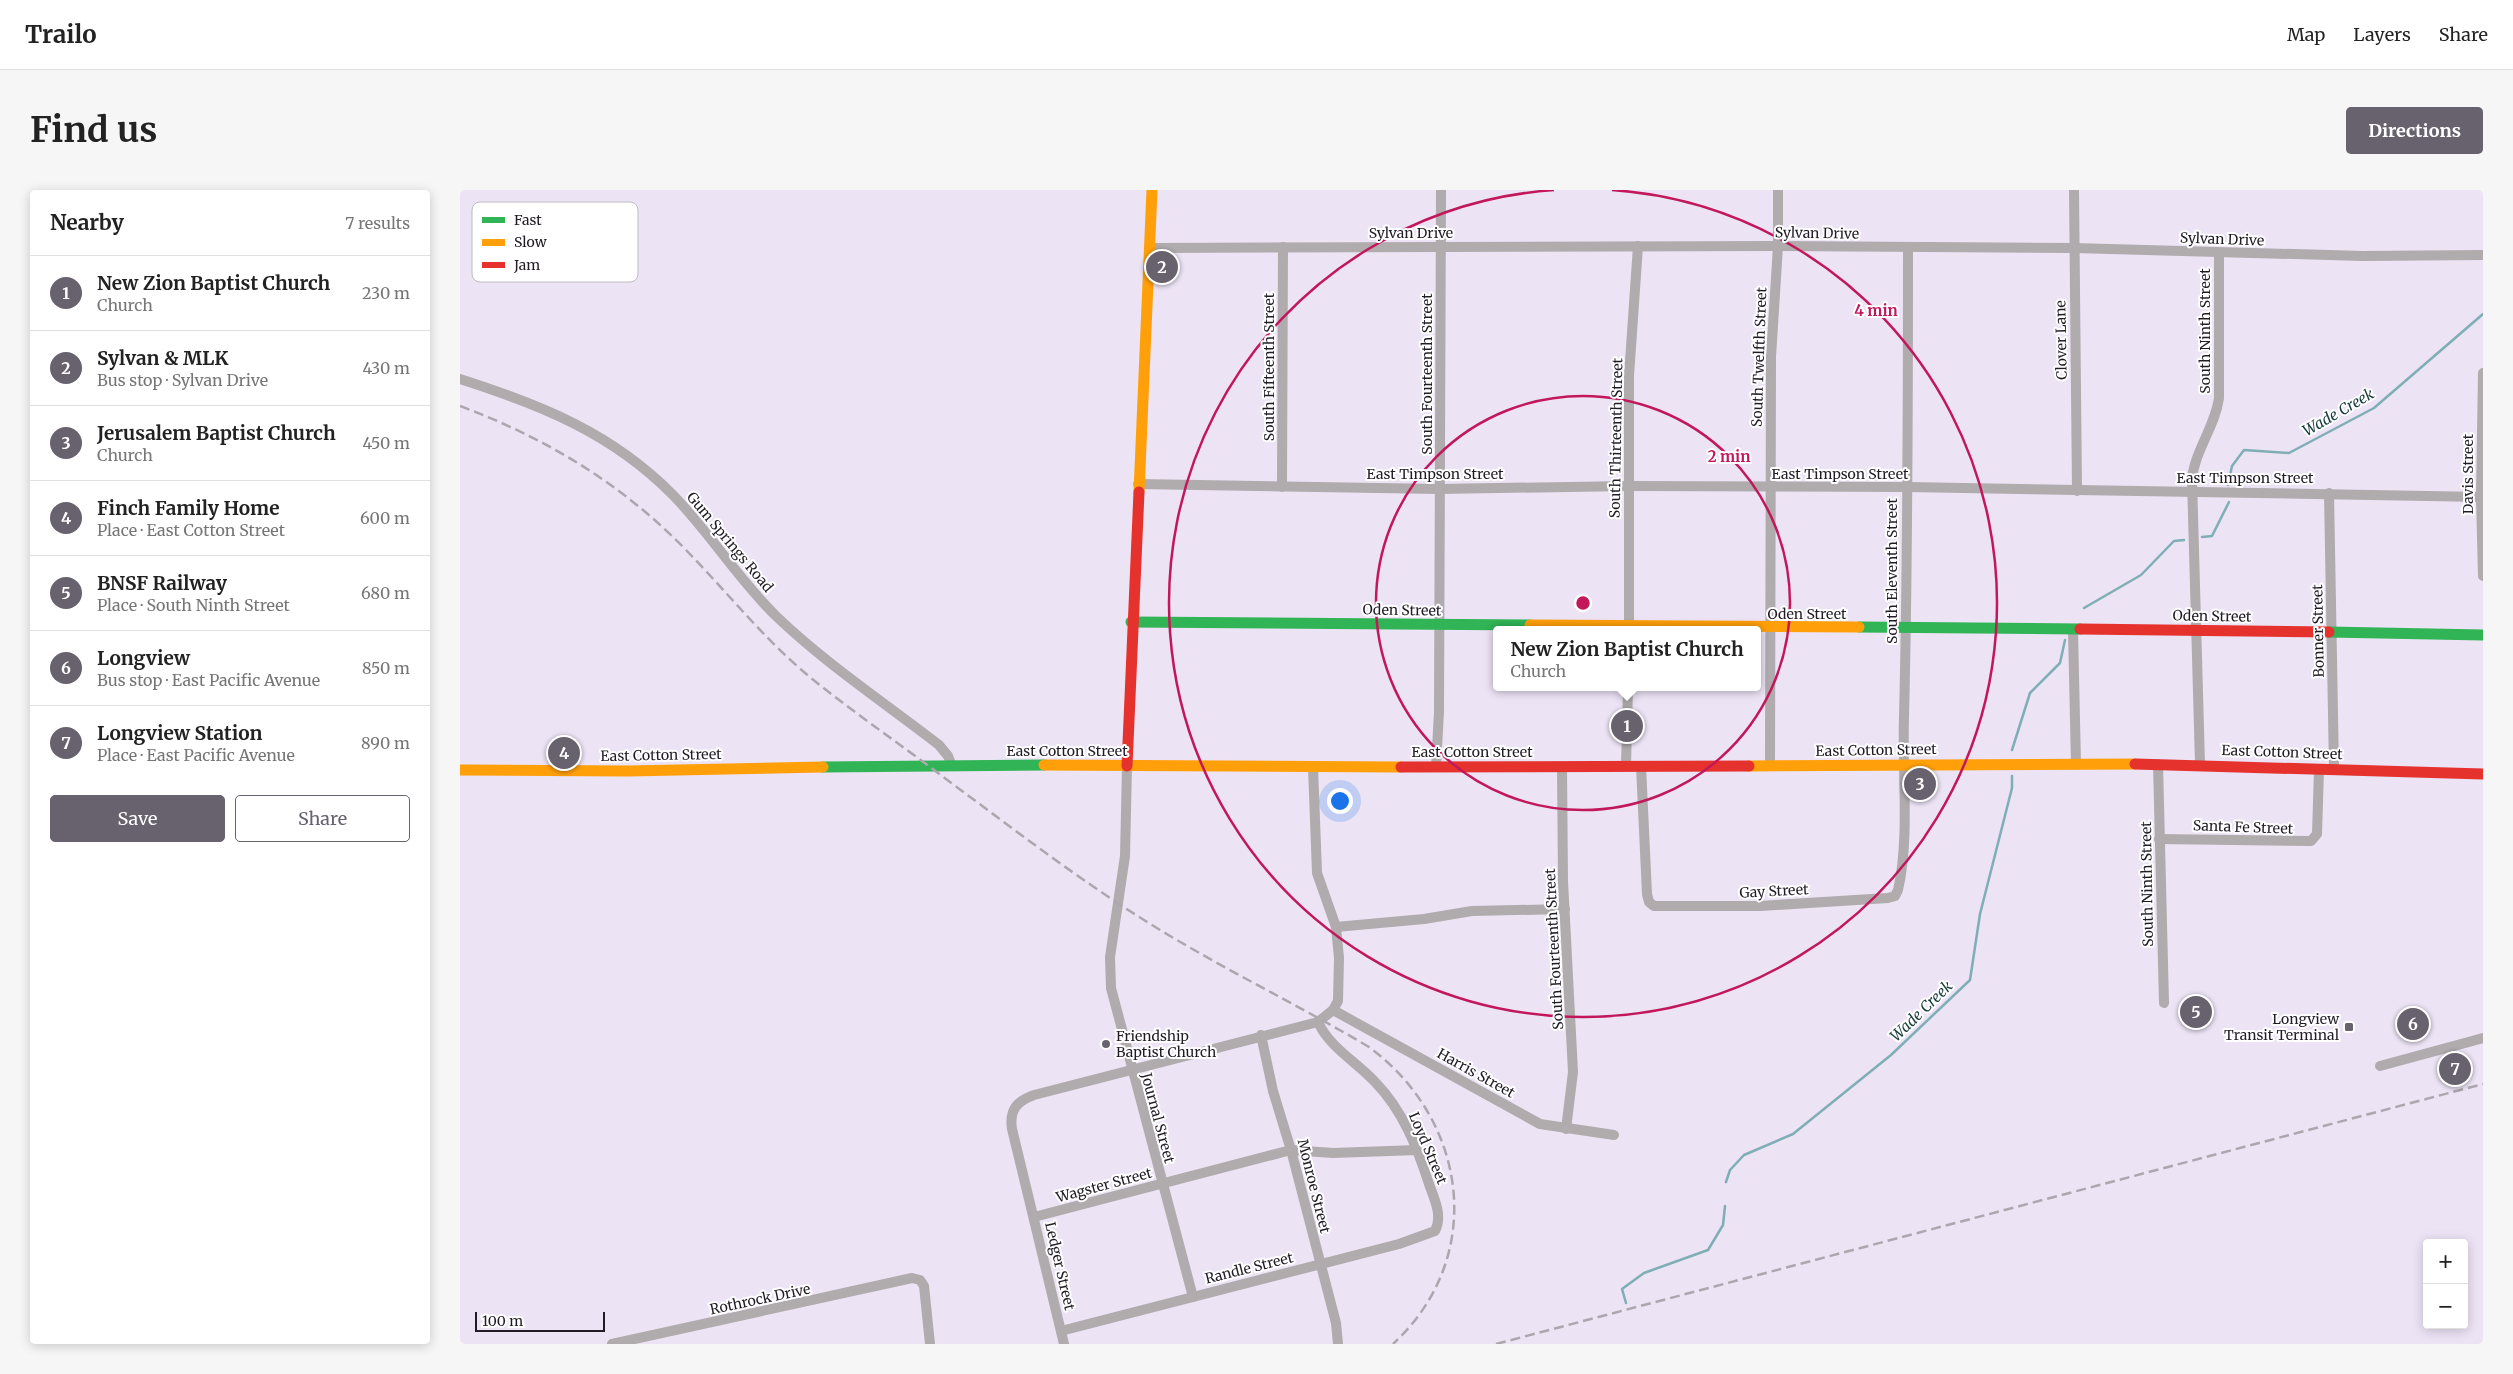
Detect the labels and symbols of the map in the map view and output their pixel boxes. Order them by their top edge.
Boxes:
legend [472,202,638,282]
text: Fast [514,211,542,229]
street label: Sylvan Drive [1775,223,1859,243]
street label: Sylvan Drive [1369,224,1453,242]
street label: Sylvan Drive [2180,229,2264,249]
text: Slow [514,233,547,251]
pin: 2 [1146,248,1178,286]
text: Jam [513,256,540,274]
street label: South Ninth Street [2196,268,2214,394]
street label: South Twelfth Street [1748,286,1770,427]
street label: South Fifteenth Street [1260,292,1278,441]
street label: South Fourteenth Street [1418,293,1436,455]
street label: Clover Lane [2051,300,2071,380]
text: 4 min [1854,301,1898,320]
street label: South Thirteenth Street [1606,357,1626,518]
water label: Wade Creek [2299,384,2378,440]
street label: Davis Street [2459,433,2477,514]
text: 2 min [1708,447,1750,466]
street label: East Timpson Street [1367,465,1504,483]
street label: East Timpson Street [1772,465,1909,483]
street label: East Timpson Street [2177,469,2314,487]
street label: Gum Springs Road [683,488,778,596]
street label: South Eleventh Street [1883,497,1901,644]
street label: Bonner Street [2308,584,2328,678]
centre of rings [1574,594,1592,612]
street label: Oden Street [1362,600,1442,620]
street label: Oden Street [1768,605,1847,623]
street label: Oden Street [2172,606,2252,626]
pin: 1 [1611,707,1643,745]
pin: 4 [548,734,580,772]
street label: East Cotton Street [1815,740,1937,760]
street label: East Cotton Street [2221,741,2343,763]
street label: East Cotton Street [1006,742,1128,760]
street label: East Cotton Street [1411,743,1533,761]
street label: East Cotton Street [600,745,722,765]
pin: 3 [1904,765,1936,803]
your location [1327,788,1353,814]
street label: Santa Fe Street [2193,816,2294,838]
street label: South Ninth Street [2137,821,2157,947]
street label: South Fourteenth Street [1541,867,1567,1030]
street label: Gay Street [1739,880,1809,902]
water label: Wade Creek [1886,976,1957,1045]
pin: 5 [2180,993,2212,1031]
pin: 6 [2397,1005,2429,1043]
place label: Longview Transit Terminal [2224,1010,2340,1044]
marker: Longview Transit Terminal [2343,1021,2355,1033]
place label: Friendship Baptist Church [1116,1027,1216,1061]
marker: Friendship Baptist Church [1100,1038,1112,1050]
street label: Harris Street [1434,1044,1518,1102]
pin: 7 [2439,1050,2471,1088]
street label: Journal Street [1137,1070,1179,1166]
street label: Loyd Street [1405,1109,1451,1187]
street label: Monroe Street [1294,1137,1335,1235]
street label: Wagster Street [1053,1163,1154,1207]
street label: Ledger Street [1041,1220,1079,1312]
street label: Randle Street [1203,1248,1295,1288]
street label: Rothrock Drive [708,1280,812,1318]
scale bar [475,1309,605,1332]

